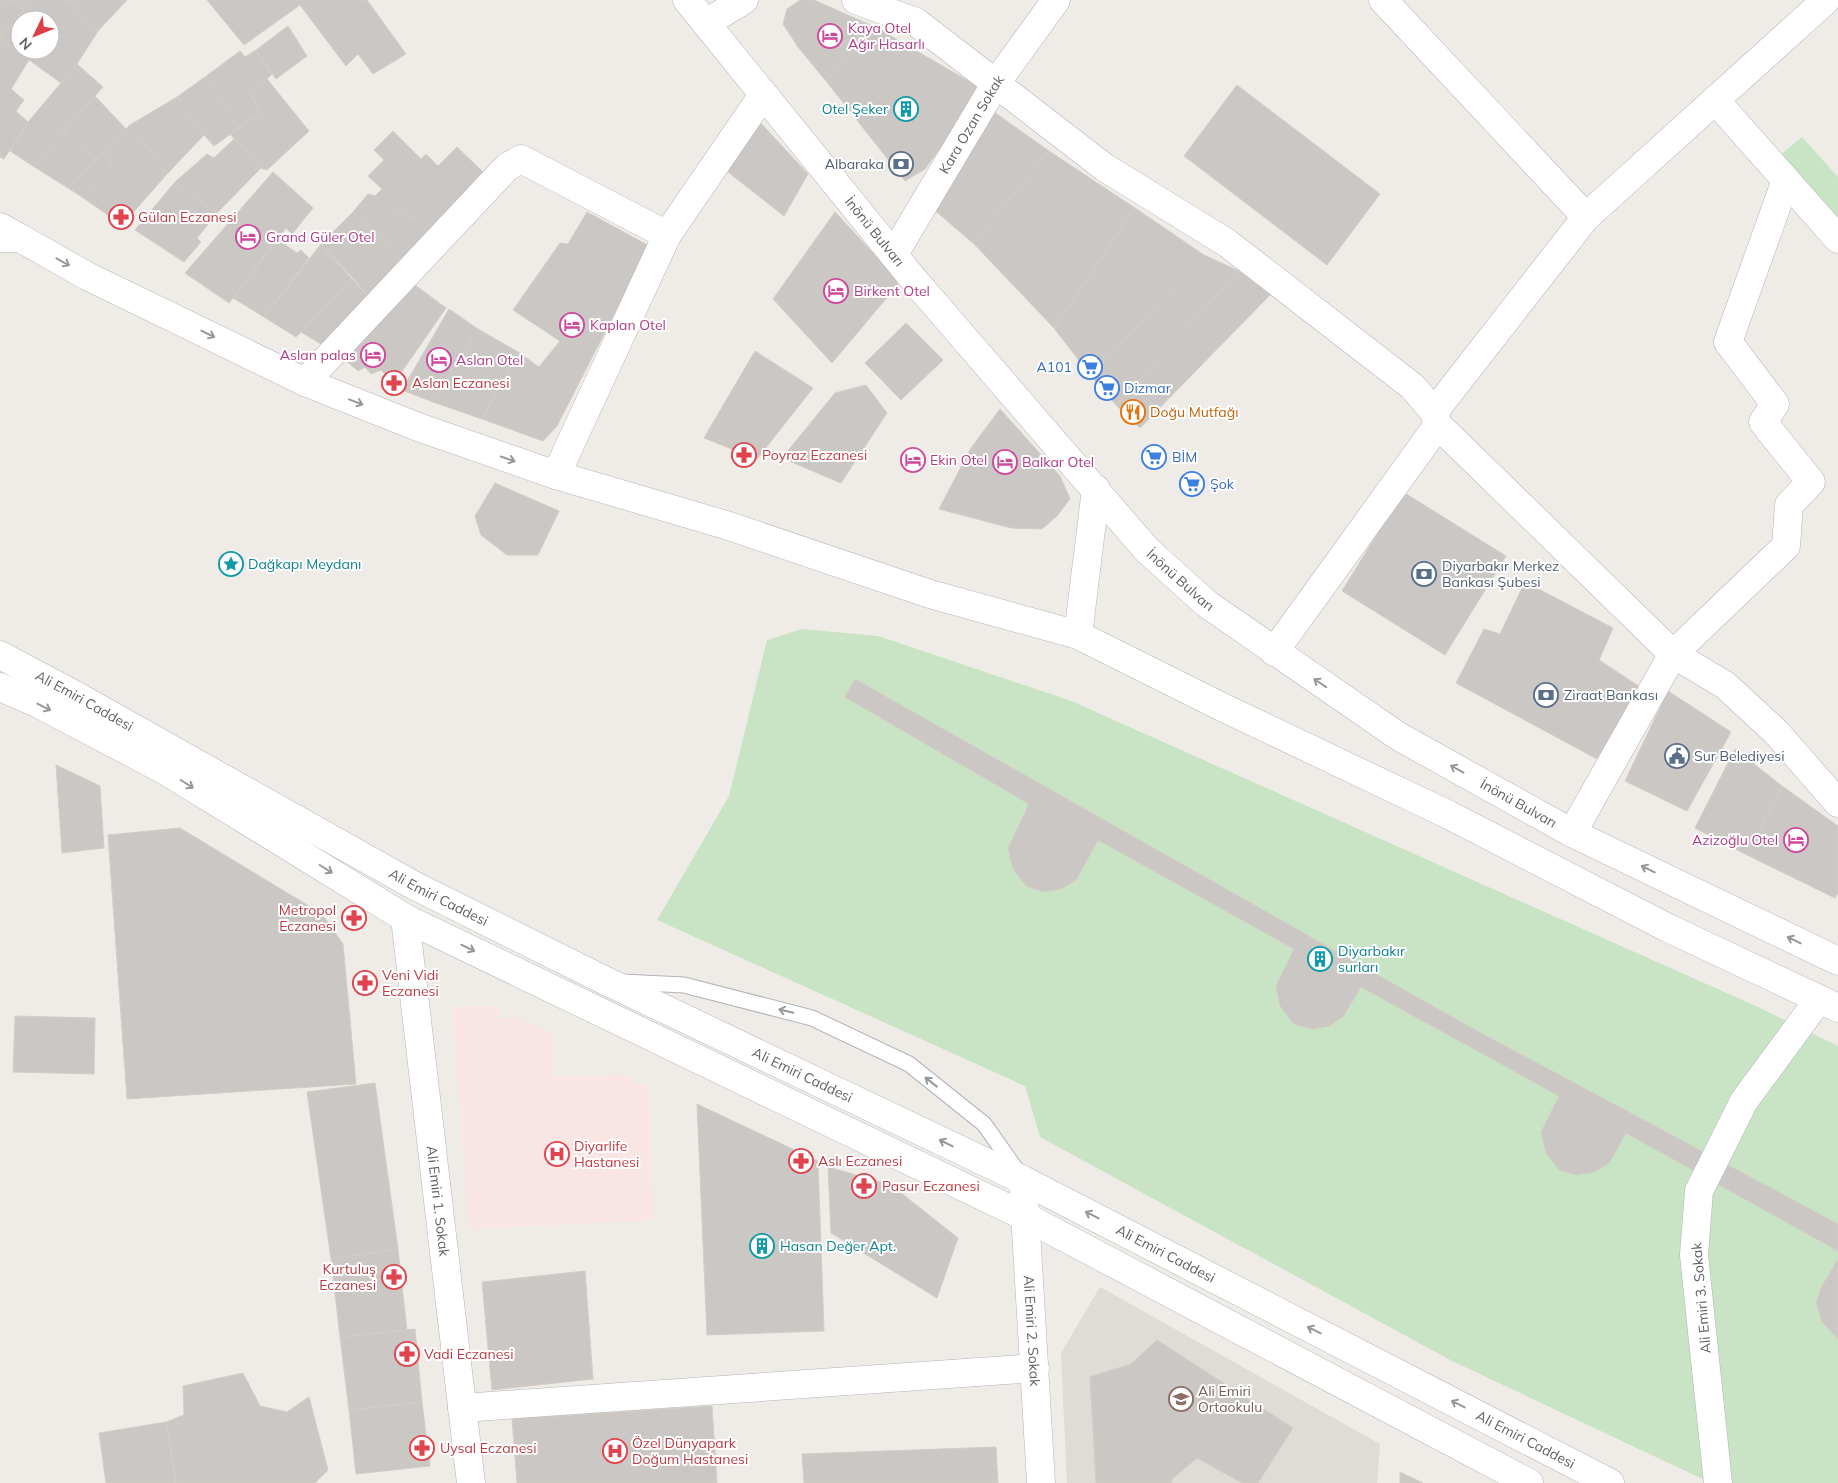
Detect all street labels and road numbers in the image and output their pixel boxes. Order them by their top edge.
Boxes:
street label: Kara Ozan Sokak [935,71,1008,177]
street label: İnönü Bulvarı [841,193,908,270]
street label: İnönü Bulvarı [1143,545,1218,615]
street label: Ali Emiri Caddesi [32,666,136,735]
street label: İnönü Bulvarı [1477,775,1560,832]
street label: Ali Emiri Caddesi [386,864,491,930]
street label: Ali Emiri Caddesi [749,1043,856,1106]
street label: Ali Emiri 1. Sokak [423,1145,454,1258]
street label: Ali Emiri Caddesi [1113,1221,1218,1287]
street label: Ali Emiri 3. Sokak [1687,1241,1715,1354]
street label: Ali Emiri 2. Sokak [1020,1275,1044,1388]
street label: Ali Emiri Caddesi [1473,1406,1578,1472]

